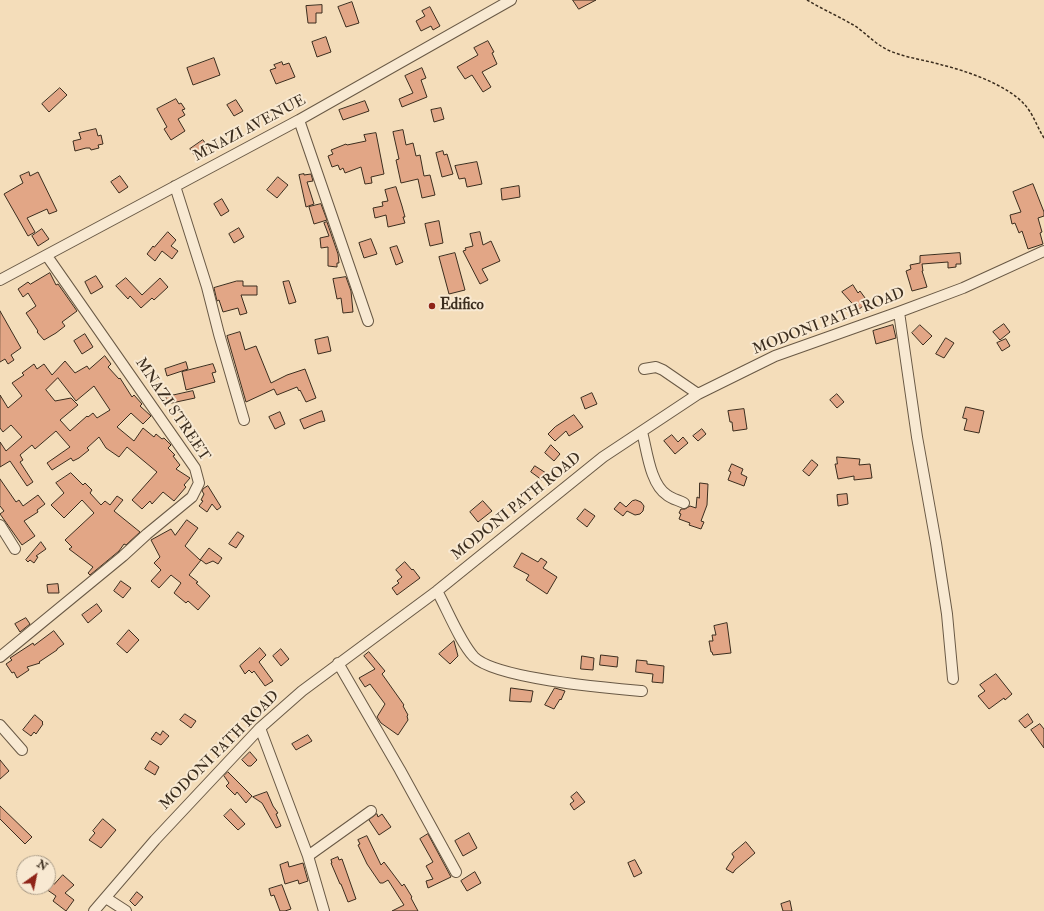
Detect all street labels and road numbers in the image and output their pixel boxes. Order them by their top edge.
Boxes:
street label: MNAZI AVENUE [191,92,309,166]
street label: MODONI PATH ROAD [750,285,908,359]
street label: MNAZI STREET [131,355,213,465]
street label: MODONI PATH ROAD [449,449,585,565]
street label: MODONI PATH ROAD [157,688,283,814]

